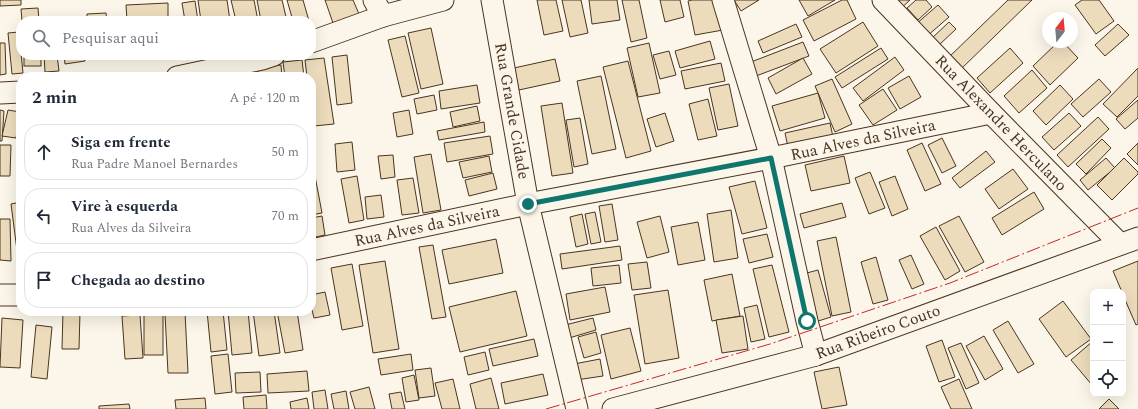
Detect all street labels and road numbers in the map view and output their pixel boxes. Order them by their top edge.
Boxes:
street label: Rua Grande Cidade [488,41,536,181]
street label: Rua Alexandre Herculano [929,49,1073,197]
street label: Rua Alves da Silveira [788,113,938,167]
street label: Rua Alves da Silveira [352,199,502,253]
street label: Rua Ribeiro Couto [812,298,944,366]

